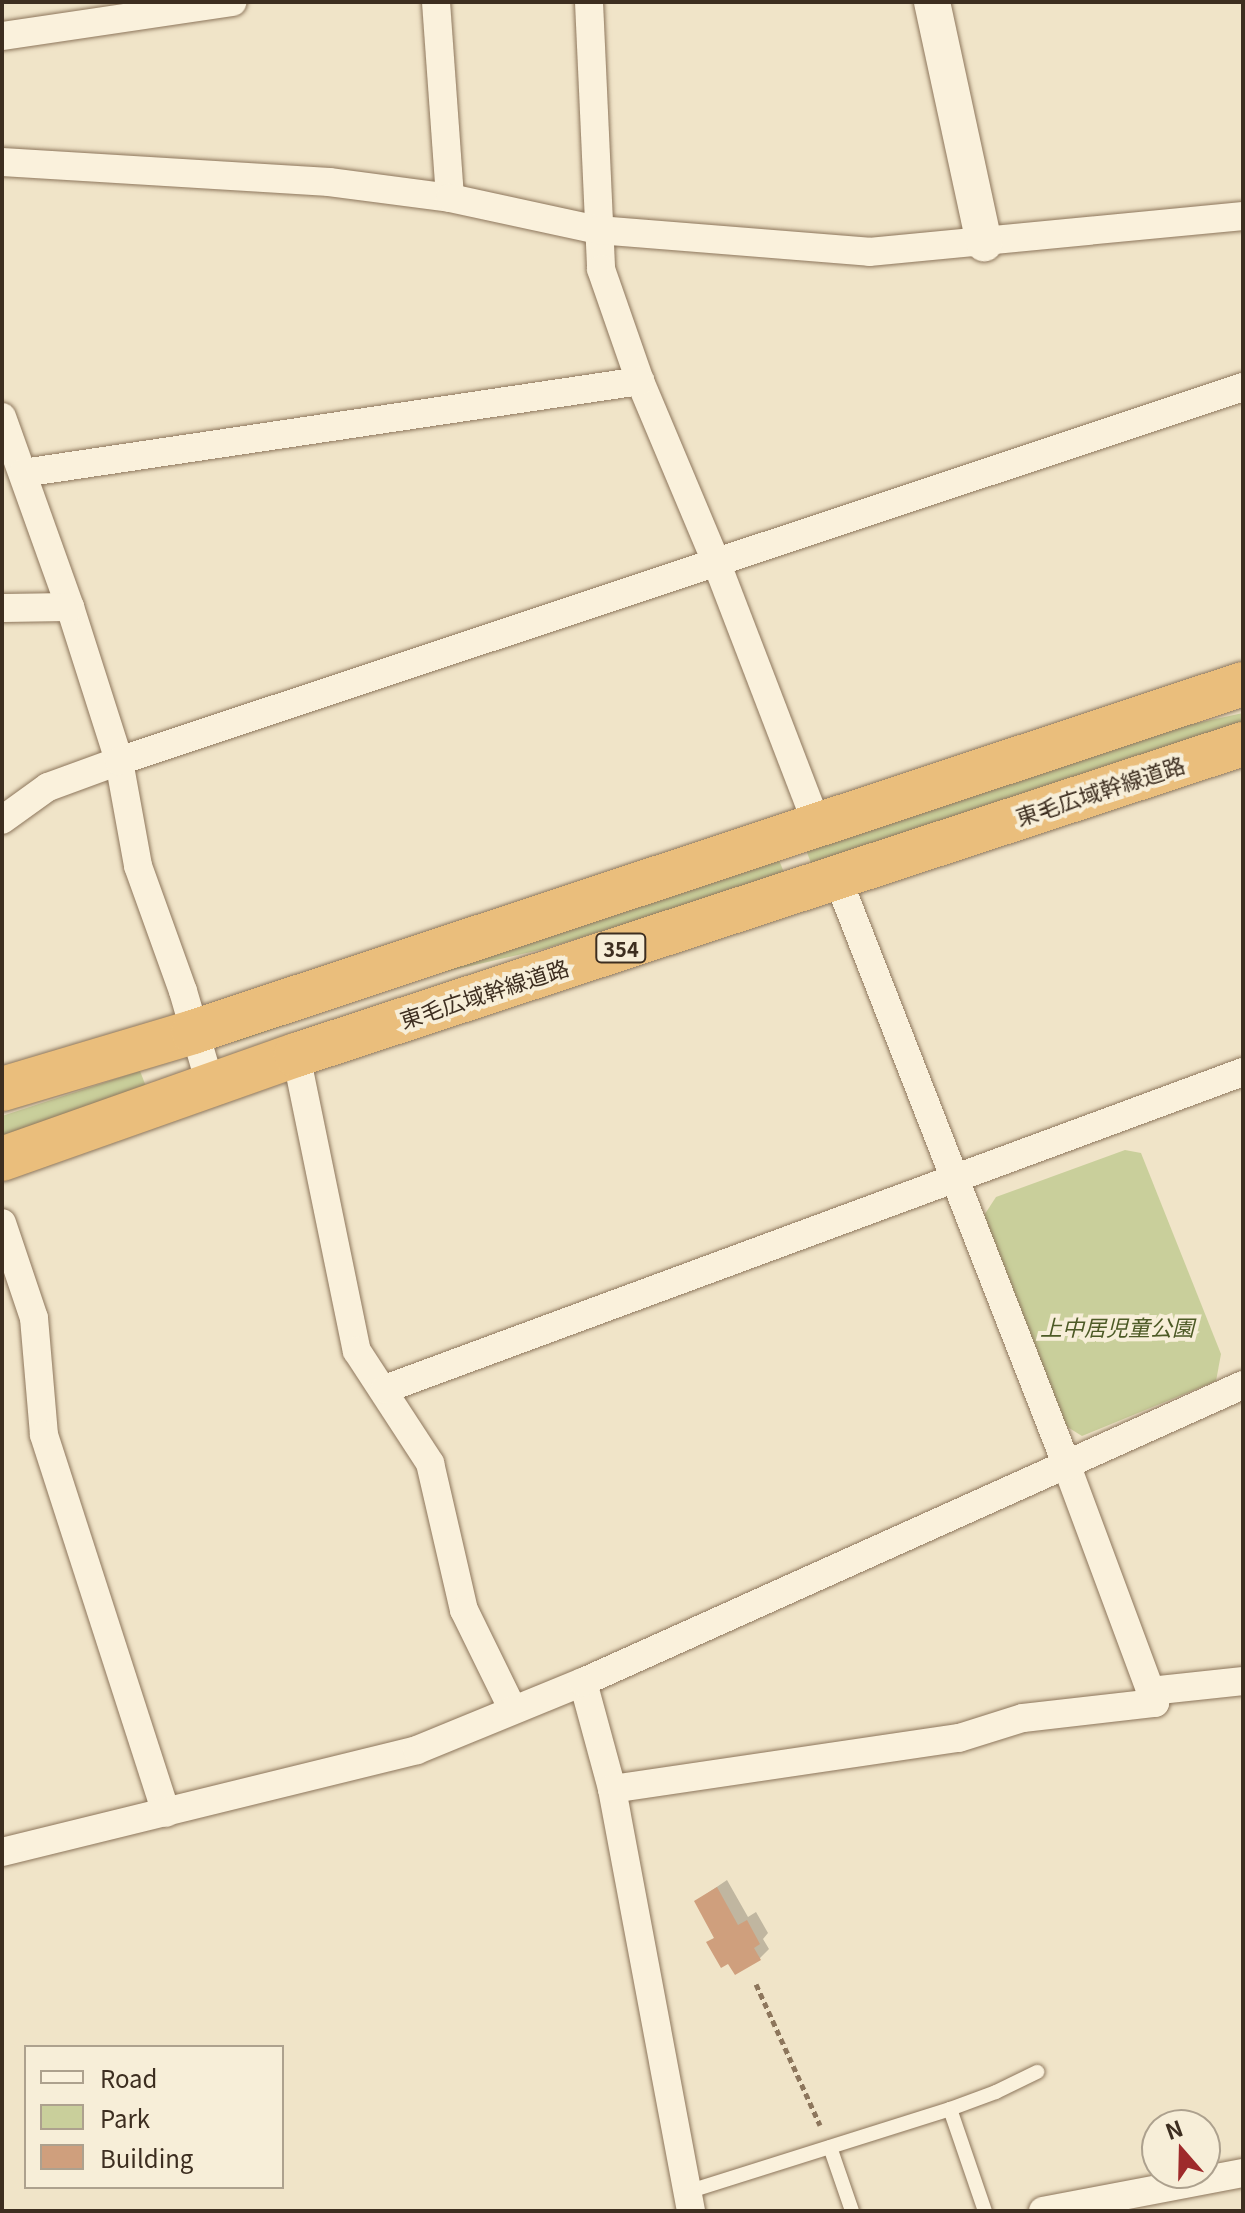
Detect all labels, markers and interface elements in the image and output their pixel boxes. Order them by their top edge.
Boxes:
street label: 東毛広域幹線道路 [1012,750,1188,830]
road number: 354 [595,932,647,964]
street label: 東毛広域幹線道路 [396,953,572,1033]
park label: 上中居児童公園 [1040,1314,1194,1340]
legend [24,2045,284,2189]
text: Road [100,2060,157,2095]
text: Park [100,2100,150,2135]
north arrow [1141,2109,1221,2189]
text: N [1160,2110,1187,2146]
text: Building [100,2140,193,2175]

